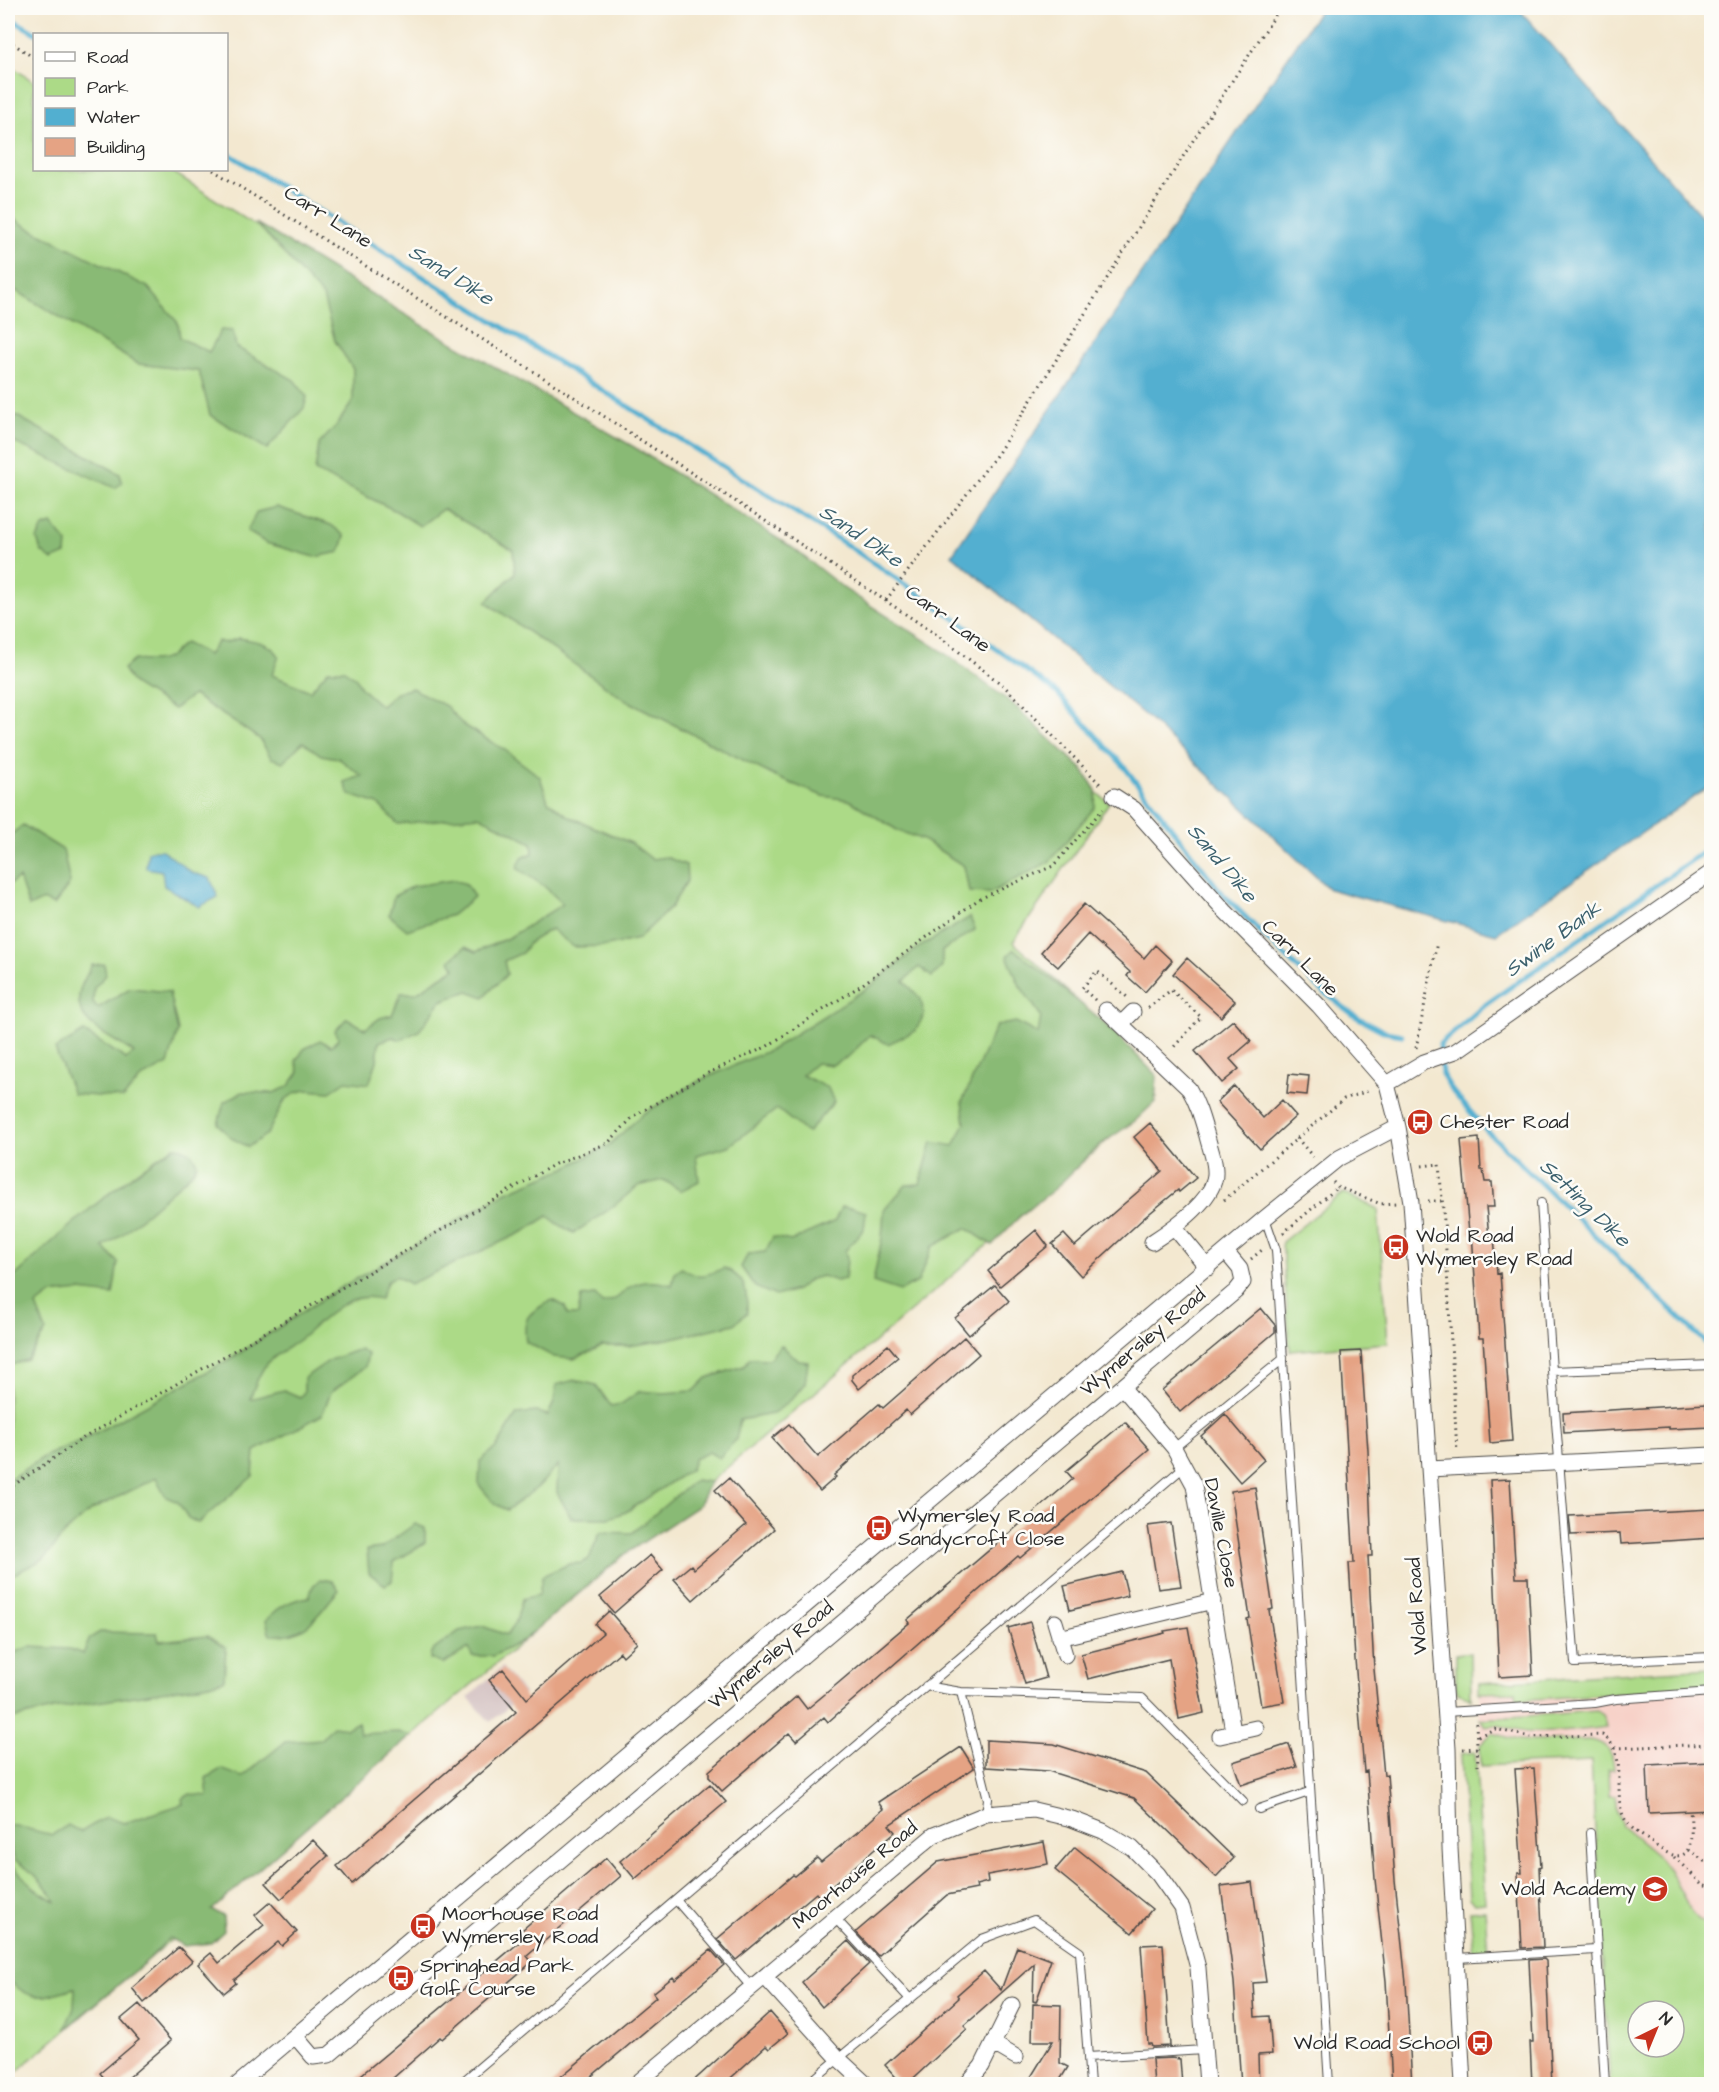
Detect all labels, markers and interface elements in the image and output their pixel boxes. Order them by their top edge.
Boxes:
legend [33,33,228,171]
text: Road [87,45,128,70]
text: Park [87,75,129,100]
text: Water [87,105,140,130]
text: Building [87,135,145,161]
street label: Carr Lane [278,179,378,255]
water label: Sand Dike [403,238,500,313]
water label: Sand Dike [814,497,910,575]
street label: Carr Lane [900,579,997,660]
water label: Sand Dike [1180,817,1265,910]
water label: Swine Bank [1499,893,1608,984]
street label: Carr Lane [1255,913,1345,1003]
bus stop icon: Chester Road [1405,1107,1435,1137]
place label: Chester Road [1440,1108,1569,1136]
water label: Setting Dike [1533,1152,1638,1256]
place label: Wold Road Wymersley Road [1416,1222,1572,1274]
bus stop icon: Wold Road Wymersley Road [1381,1232,1411,1262]
street label: Wymersley Road [1074,1281,1212,1404]
street label: Daville Close [1197,1476,1245,1590]
place label: Wymersley Road Sandycroft Close [898,1502,1065,1554]
bus stop icon: Wymersley Road Sandycroft Close [864,1513,894,1543]
street label: Wold Road [1400,1556,1434,1656]
street label: Wymersley Road [702,1594,840,1717]
street label: Moorhouse Road [786,1814,924,1936]
school or university icon: Wold Academy [1640,1874,1670,1904]
place label: Wold Academy [1501,1875,1636,1904]
place label: Moorhouse Road Wymersley Road [442,1900,598,1952]
bus stop icon: Moorhouse Road Wymersley Road [408,1911,438,1941]
place label: Springhead Park Golf Course [420,1952,574,2003]
bus stop icon: Springhead Park Golf Course [386,1963,416,1993]
north arrow [1626,1999,1686,2059]
text: N [1654,2007,1677,2030]
bus stop icon: Wold Road School [1465,2028,1495,2058]
place label: Wold Road School [1294,2029,1460,2057]

